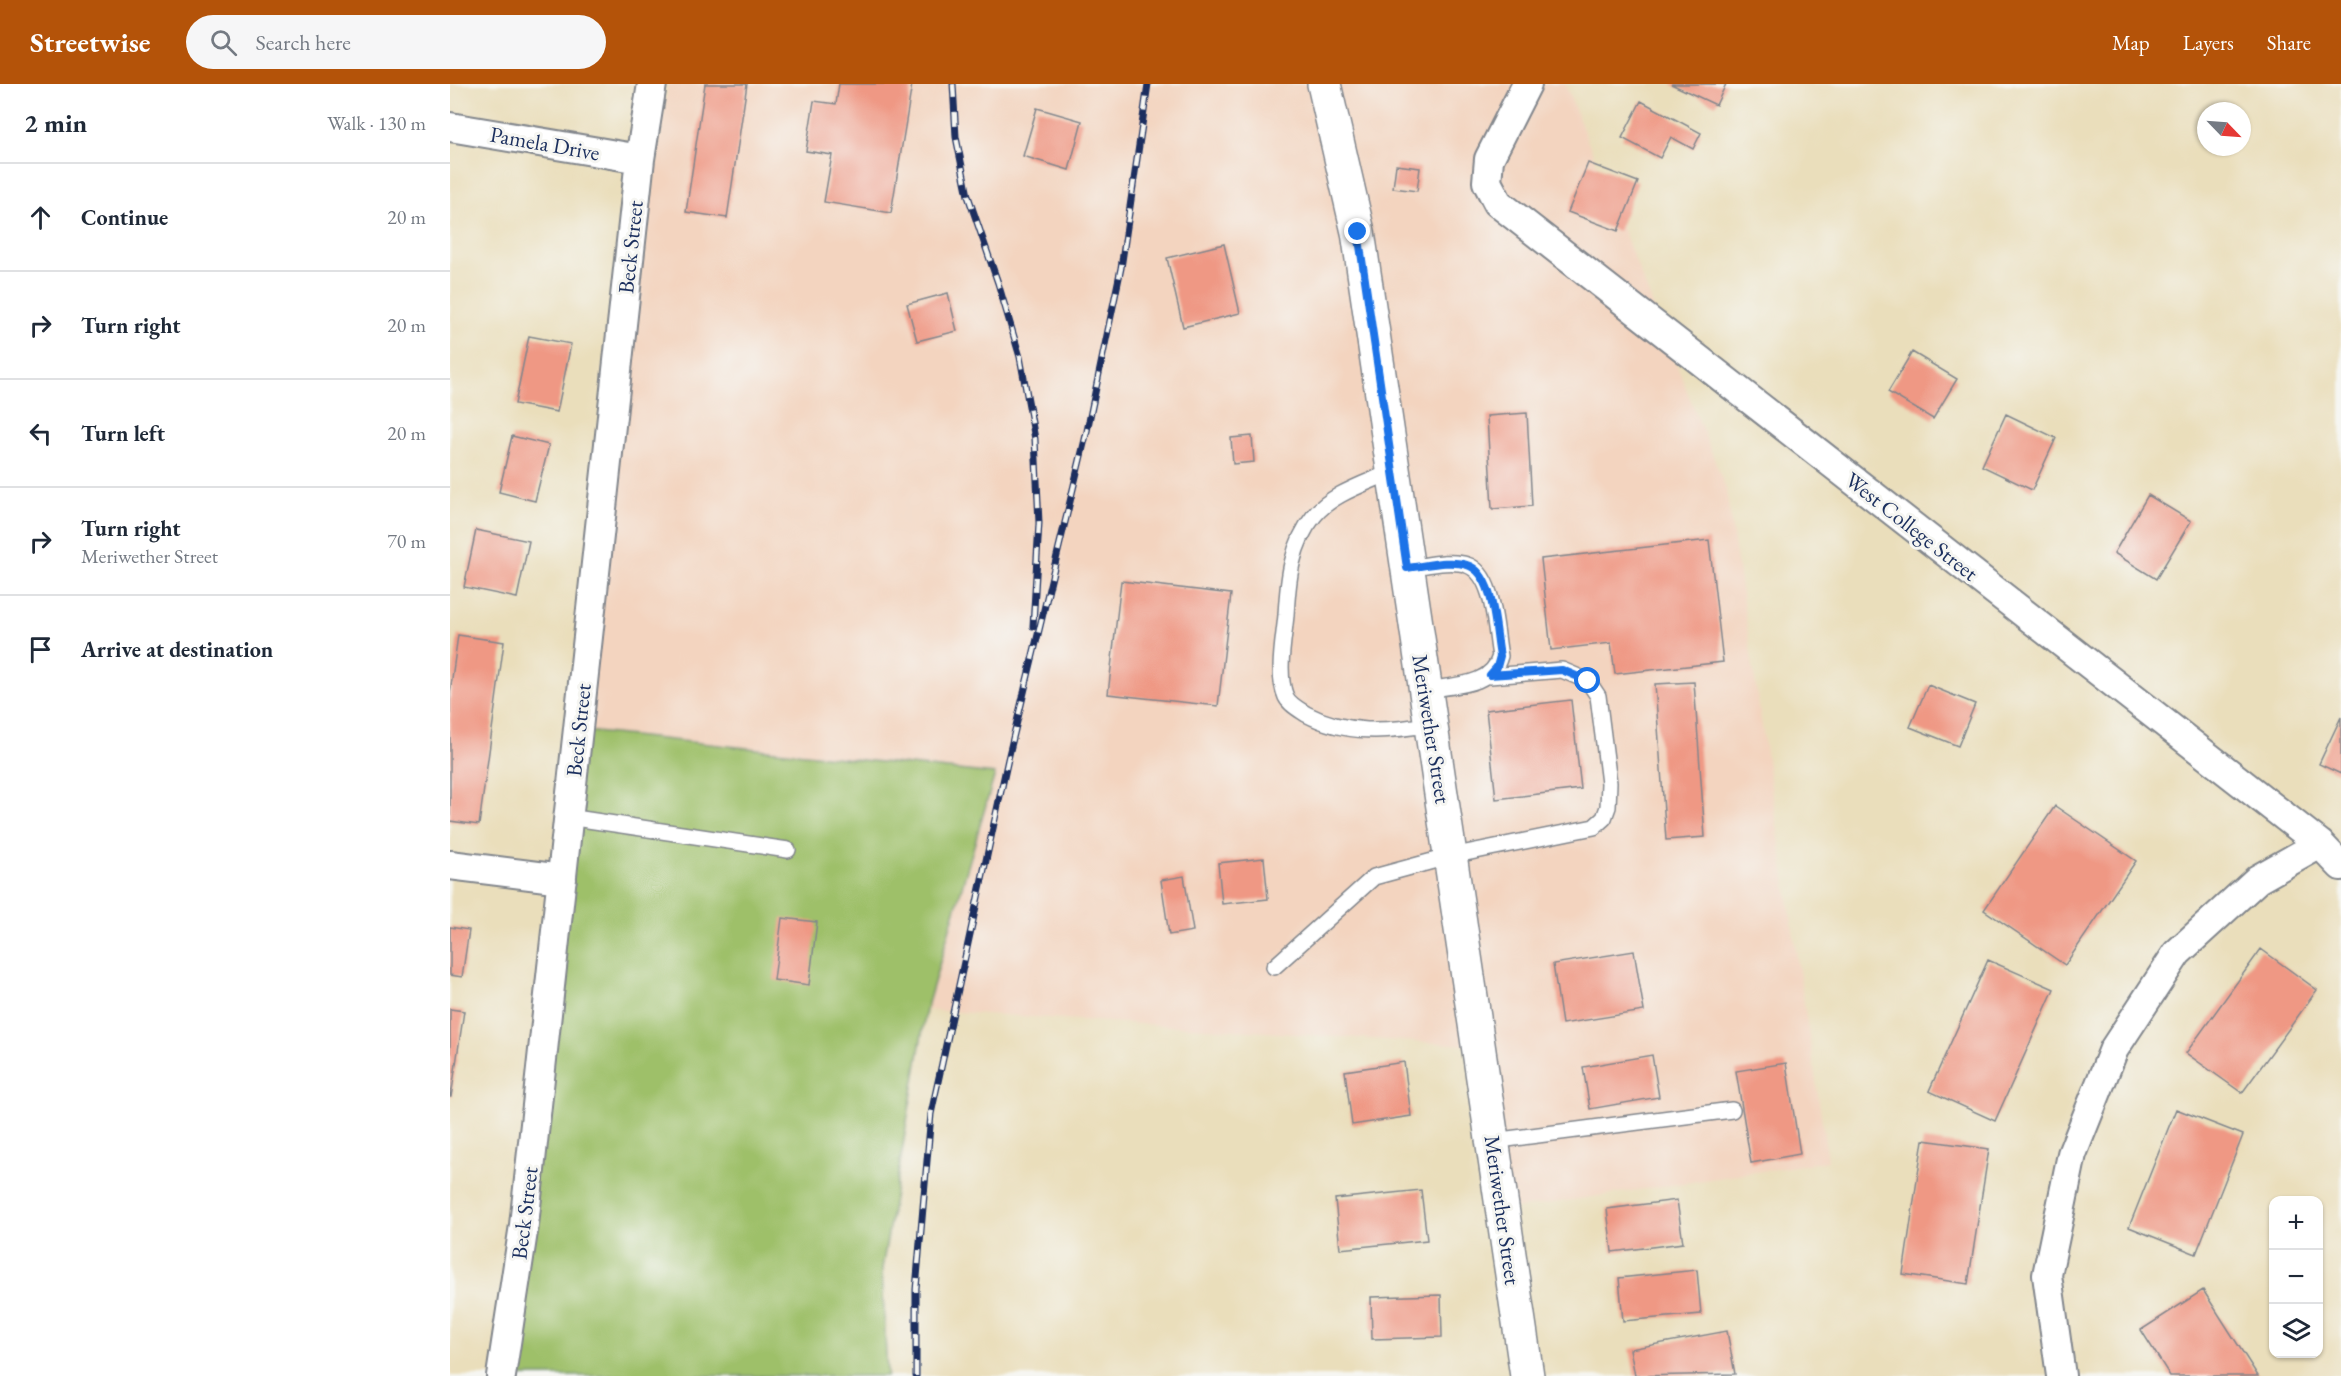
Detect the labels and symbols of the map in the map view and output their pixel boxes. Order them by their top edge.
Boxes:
north arrow [2197,102,2251,156]
street label: Pamela Drive [488,120,602,167]
street label: Beck Street [611,199,650,295]
route end [1344,218,1370,244]
street label: West College Street [1839,465,1984,587]
street label: Meriwether Street [1405,652,1458,806]
route start [1574,667,1600,693]
street label: Beck Street [559,682,598,778]
street label: Meriwether Street [1478,1133,1527,1287]
street label: Beck Street [504,1165,545,1261]

